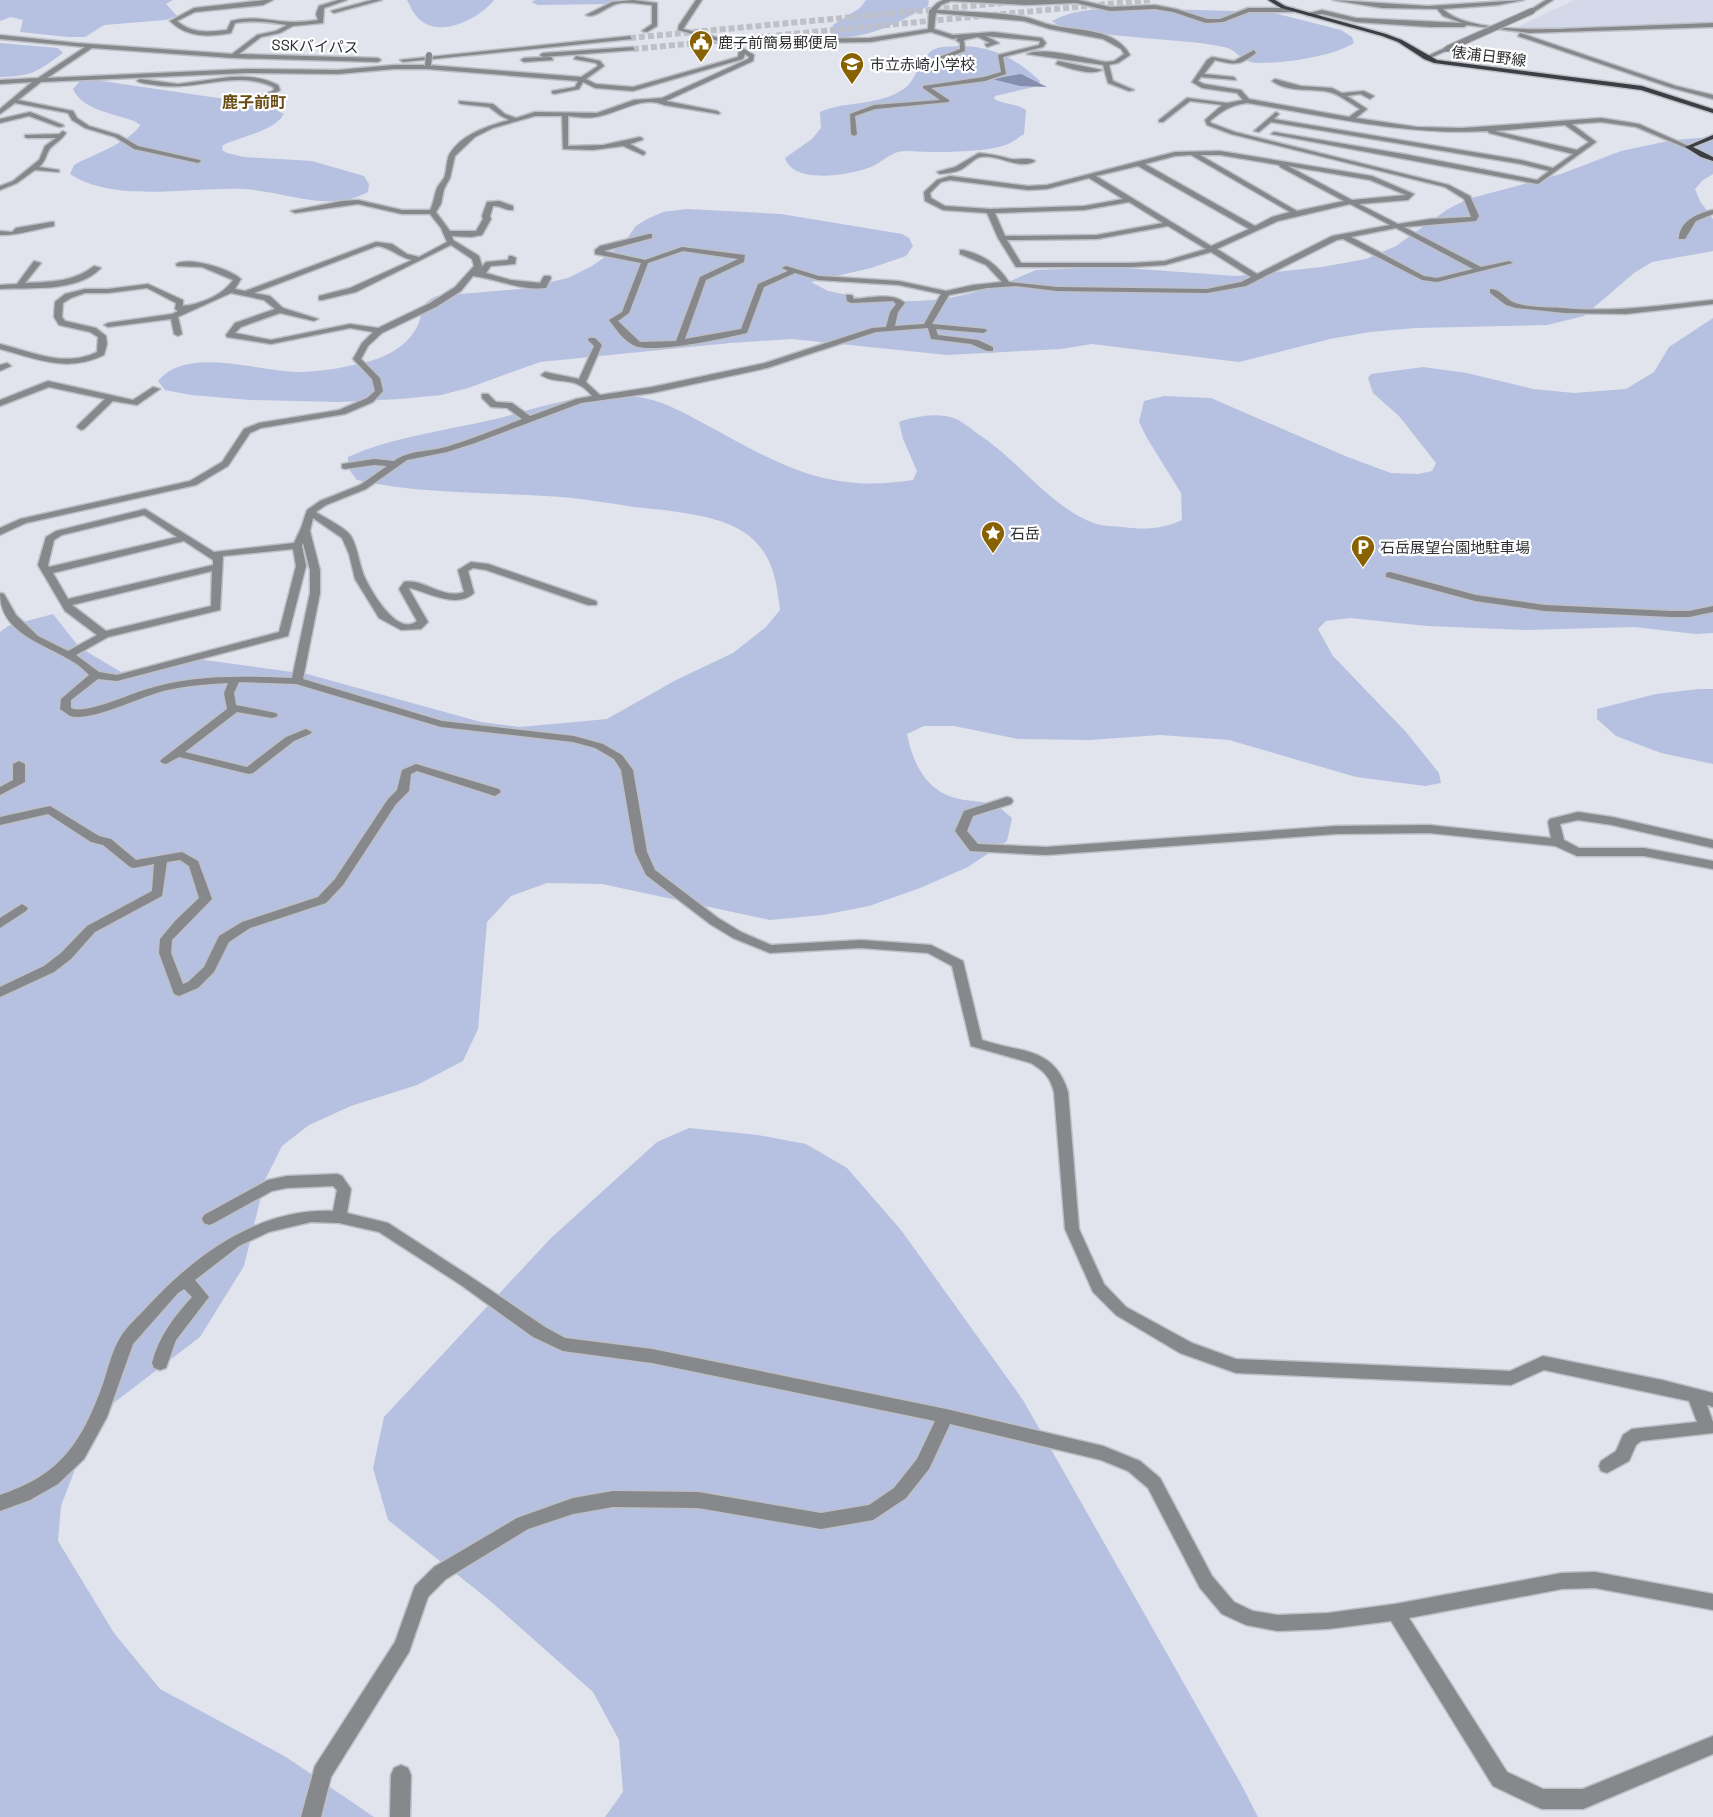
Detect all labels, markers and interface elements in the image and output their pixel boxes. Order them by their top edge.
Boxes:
public building icon: 鹿子前簡易郵便局 [688,29,714,63]
place label: 鹿子前簡易郵便局 [718,33,838,52]
street label: SSKバイパス [271,35,359,57]
street label: 俵浦日野線 [1451,42,1527,70]
school or university icon: 市立赤崎小学校 [839,51,865,85]
place label: 市立赤崎小学校 [870,55,975,74]
district label: 鹿子前町 [222,92,286,113]
place icon: 石岳 [980,520,1006,554]
place label: 石岳 [1010,524,1040,543]
parking icon: 石岳展望台園地駐車場 [1350,534,1376,568]
place label: 石岳展望台園地駐車場 [1380,538,1530,557]

